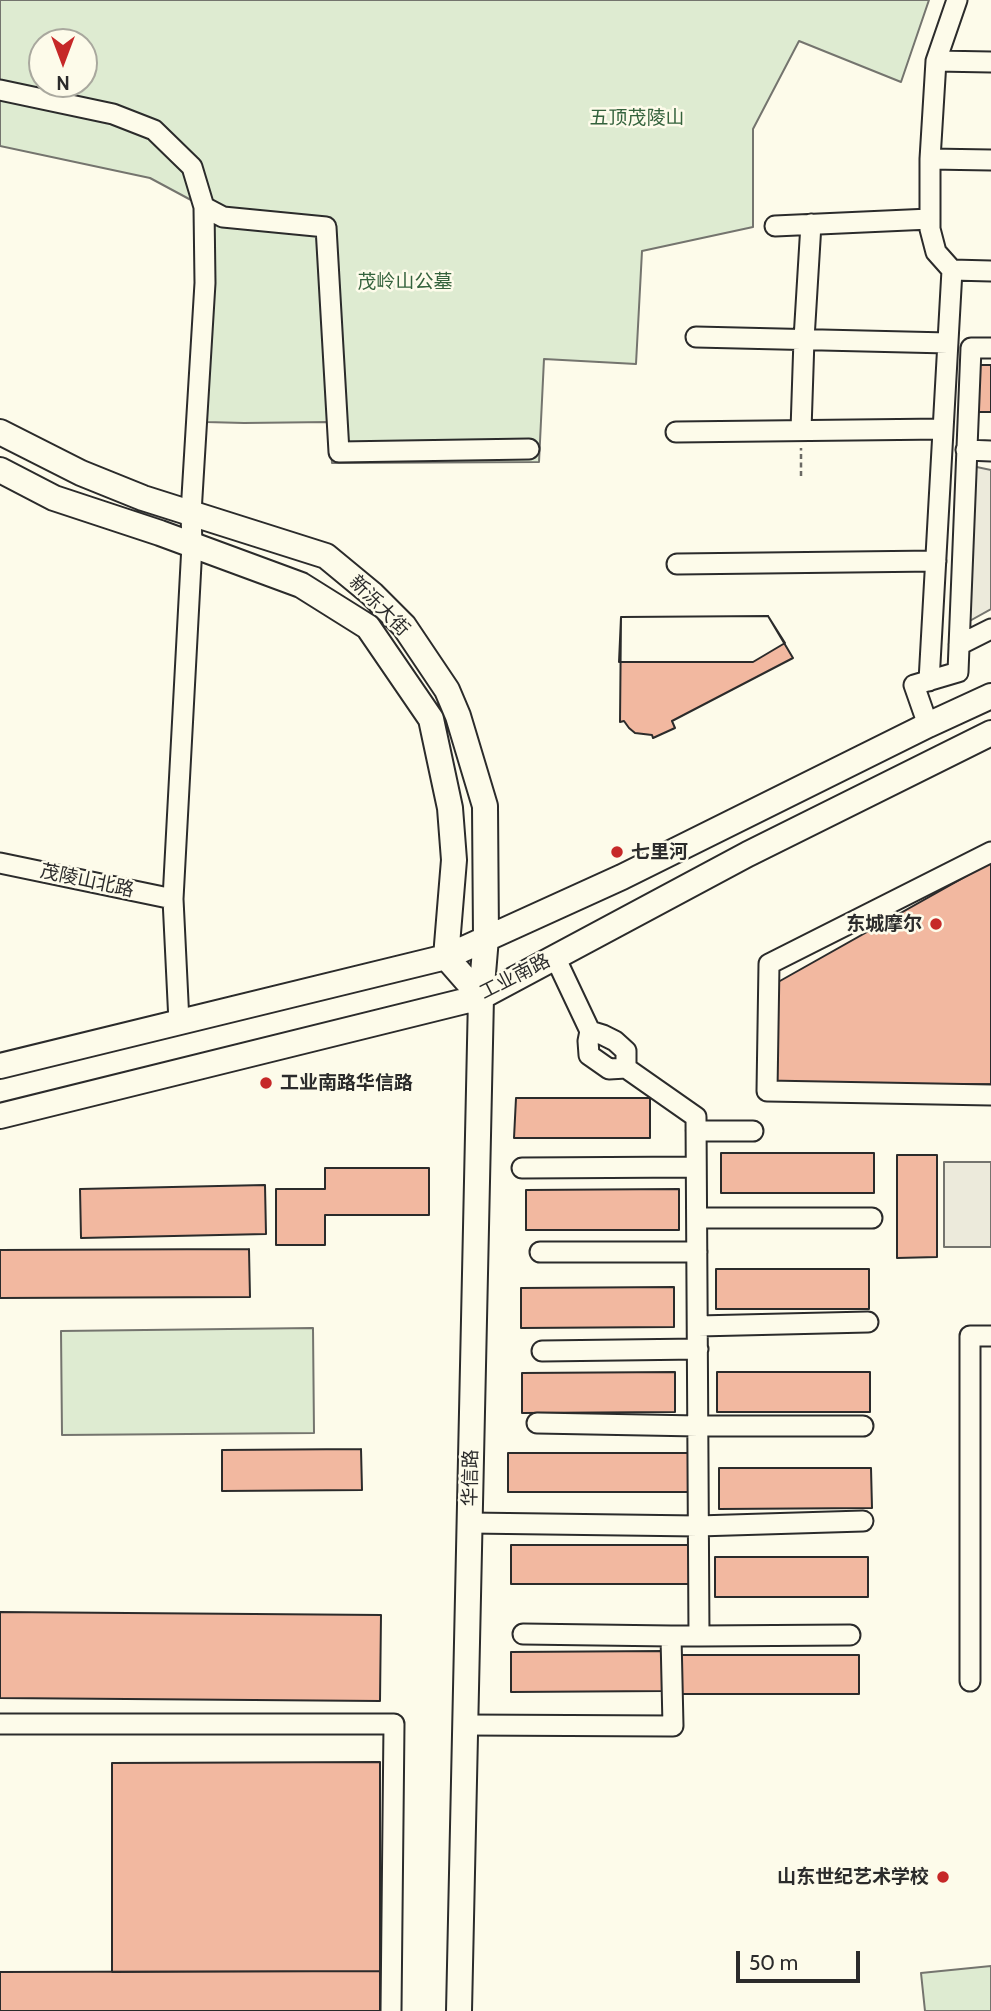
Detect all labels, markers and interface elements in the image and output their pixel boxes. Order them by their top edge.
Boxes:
north arrow [28,28,98,98]
text: N [56,71,70,94]
park label: 五顶茂陵山 [590,107,684,129]
park label: 茂岭山公墓 [358,271,452,293]
street label: 新泺大街 [344,571,414,641]
place label: 七里河 [631,841,688,863]
marker: 七里河 [609,844,625,860]
street label: 茂陵山北路 [38,860,136,902]
place label: 东城摩尔 [846,913,922,935]
marker: 东城摩尔 [928,916,944,932]
street label: 工业南路 [476,950,554,1004]
place label: 工业南路华信路 [280,1072,413,1094]
marker: 工业南路华信路 [258,1075,274,1091]
street label: 华信路 [459,1449,483,1507]
place label: 山东世纪艺术学校 [777,1866,929,1888]
marker: 山东世纪艺术学校 [935,1869,951,1885]
scale bar [739,1938,863,1982]
text: 50 m [749,1950,798,1975]

